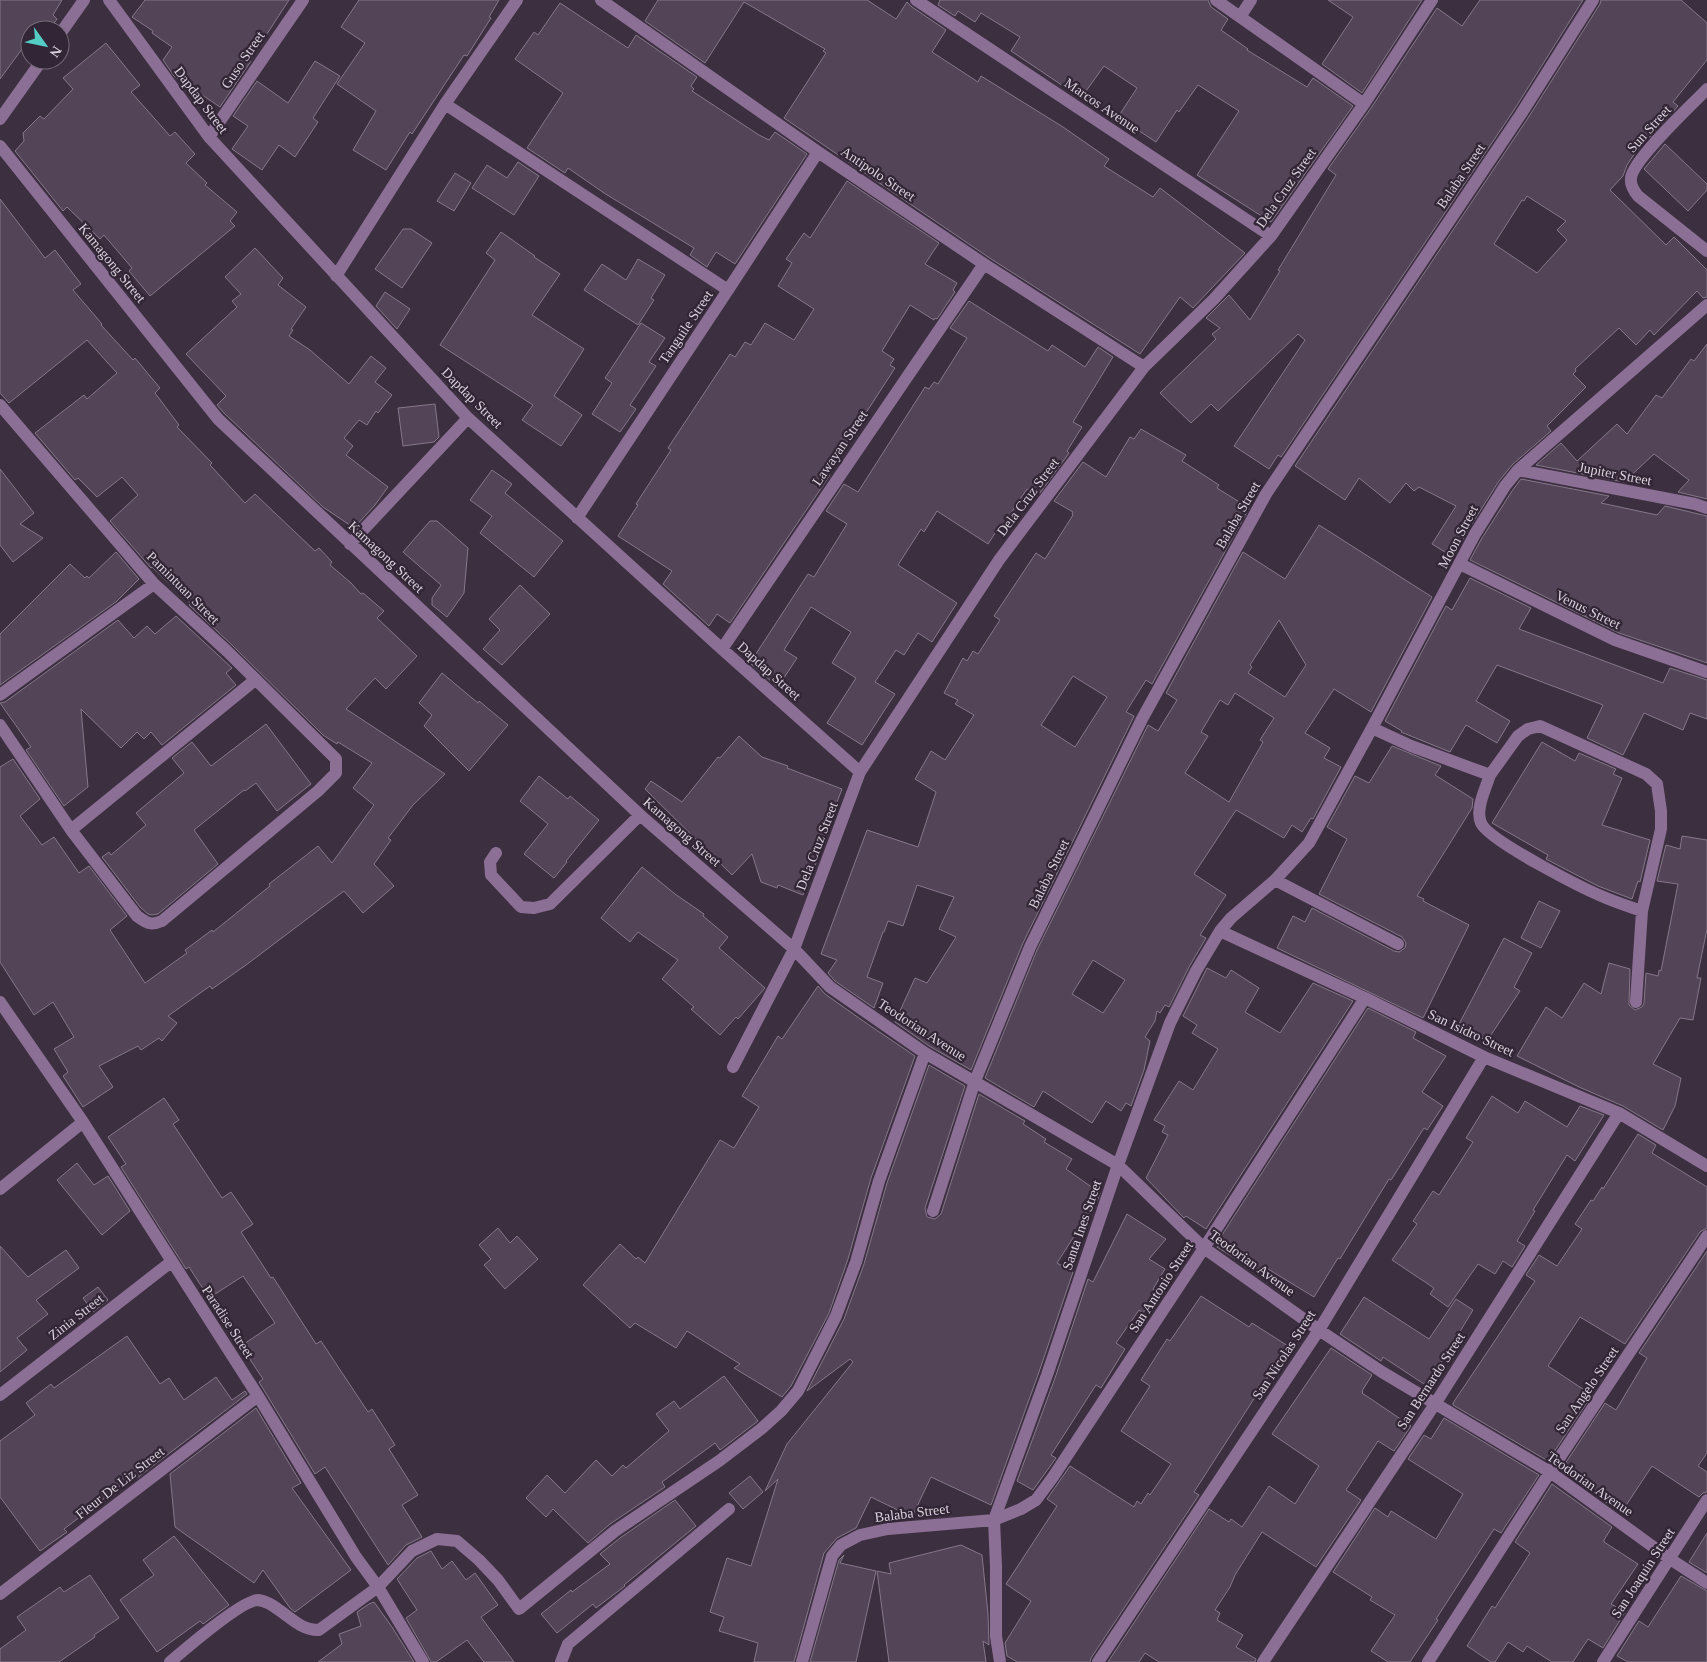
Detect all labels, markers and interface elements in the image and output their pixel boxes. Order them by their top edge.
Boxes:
north arrow [20,20,70,70]
street label: Guso Street [218,28,268,91]
text: N [46,43,65,60]
street label: Dapdap Street [171,64,231,136]
street label: Marcos Avenue [1062,75,1142,137]
street label: Sun Street [1624,102,1674,156]
street label: Balaba Street [1434,141,1488,211]
street label: Antipolo Street [838,144,918,204]
street label: Dela Cruz Street [1253,145,1319,231]
street label: Kamagong Street [75,220,149,306]
street label: Tanguile Street [656,288,716,366]
street label: Dapdap Street [439,365,506,432]
street label: Lawayan Street [809,407,871,488]
street label: Dela Cruz Street [994,455,1062,539]
street label: Jupiter Street [1577,460,1653,488]
street label: Balaba Street [1213,479,1263,551]
street label: Moon Street [1435,503,1481,571]
street label: Kamagong Street [345,518,427,596]
street label: Pamintuan Street [144,549,222,627]
street label: Venus Street [1553,588,1623,632]
street label: Dapdap Street [734,639,804,703]
street label: Kamagong Street [640,794,724,870]
street label: Dela Cruz Street [793,800,841,892]
street label: Balaba Street [1026,837,1072,911]
street label: Teodorian Avenue [875,996,969,1064]
street label: San Isidro Street [1426,1006,1517,1060]
street label: Santa Ines Street [1060,1178,1104,1272]
street label: Teodorian Avenue [1206,1227,1298,1299]
street label: San Antonio Street [1126,1238,1196,1335]
street label: Paradise Street [199,1283,257,1361]
street label: Zinia Street [45,1291,107,1343]
street label: San Nicolas Street [1250,1307,1319,1402]
street label: San Bernardo Street [1394,1330,1468,1432]
street label: San Angelo Street [1553,1344,1622,1436]
street label: Fleur De Liz Street [73,1444,167,1522]
street label: Teodorian Avenue [1544,1449,1636,1519]
street label: Balaba Street [874,1501,950,1525]
street label: San Joaquin Street [1608,1525,1678,1621]

